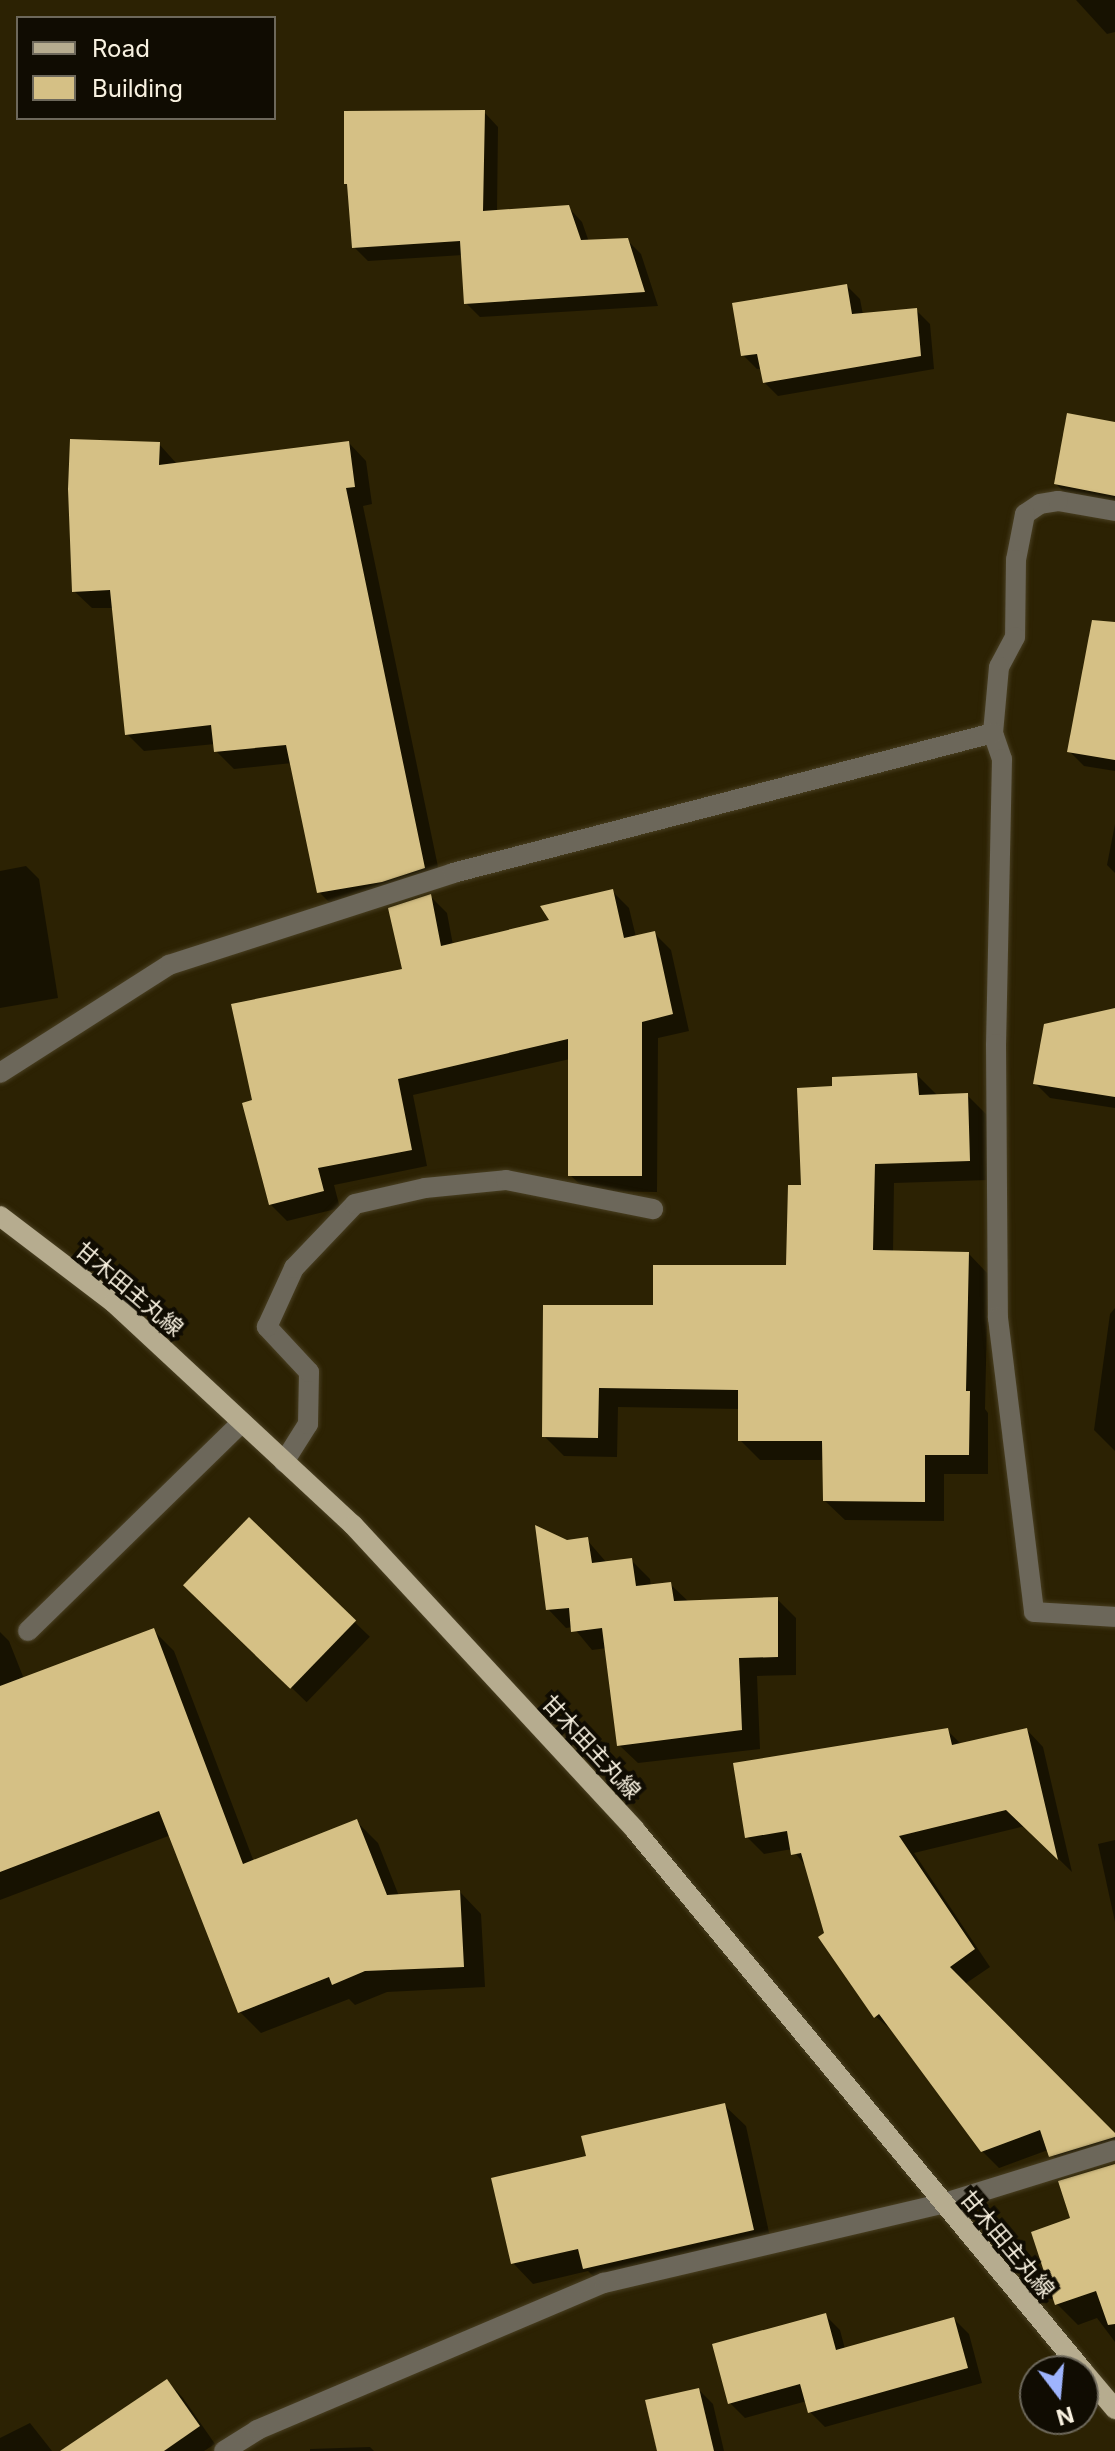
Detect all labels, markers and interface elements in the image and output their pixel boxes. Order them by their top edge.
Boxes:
legend [16,16,276,120]
text: Road [92,34,150,63]
text: Building [92,74,183,103]
street label: 甘木田主丸線 [70,1236,188,1342]
street label: 甘木田主丸線 [536,1690,646,1804]
street label: 甘木田主丸線 [954,2185,1060,2303]
north arrow [1019,2355,1099,2435]
text: N [1053,2401,1077,2431]

